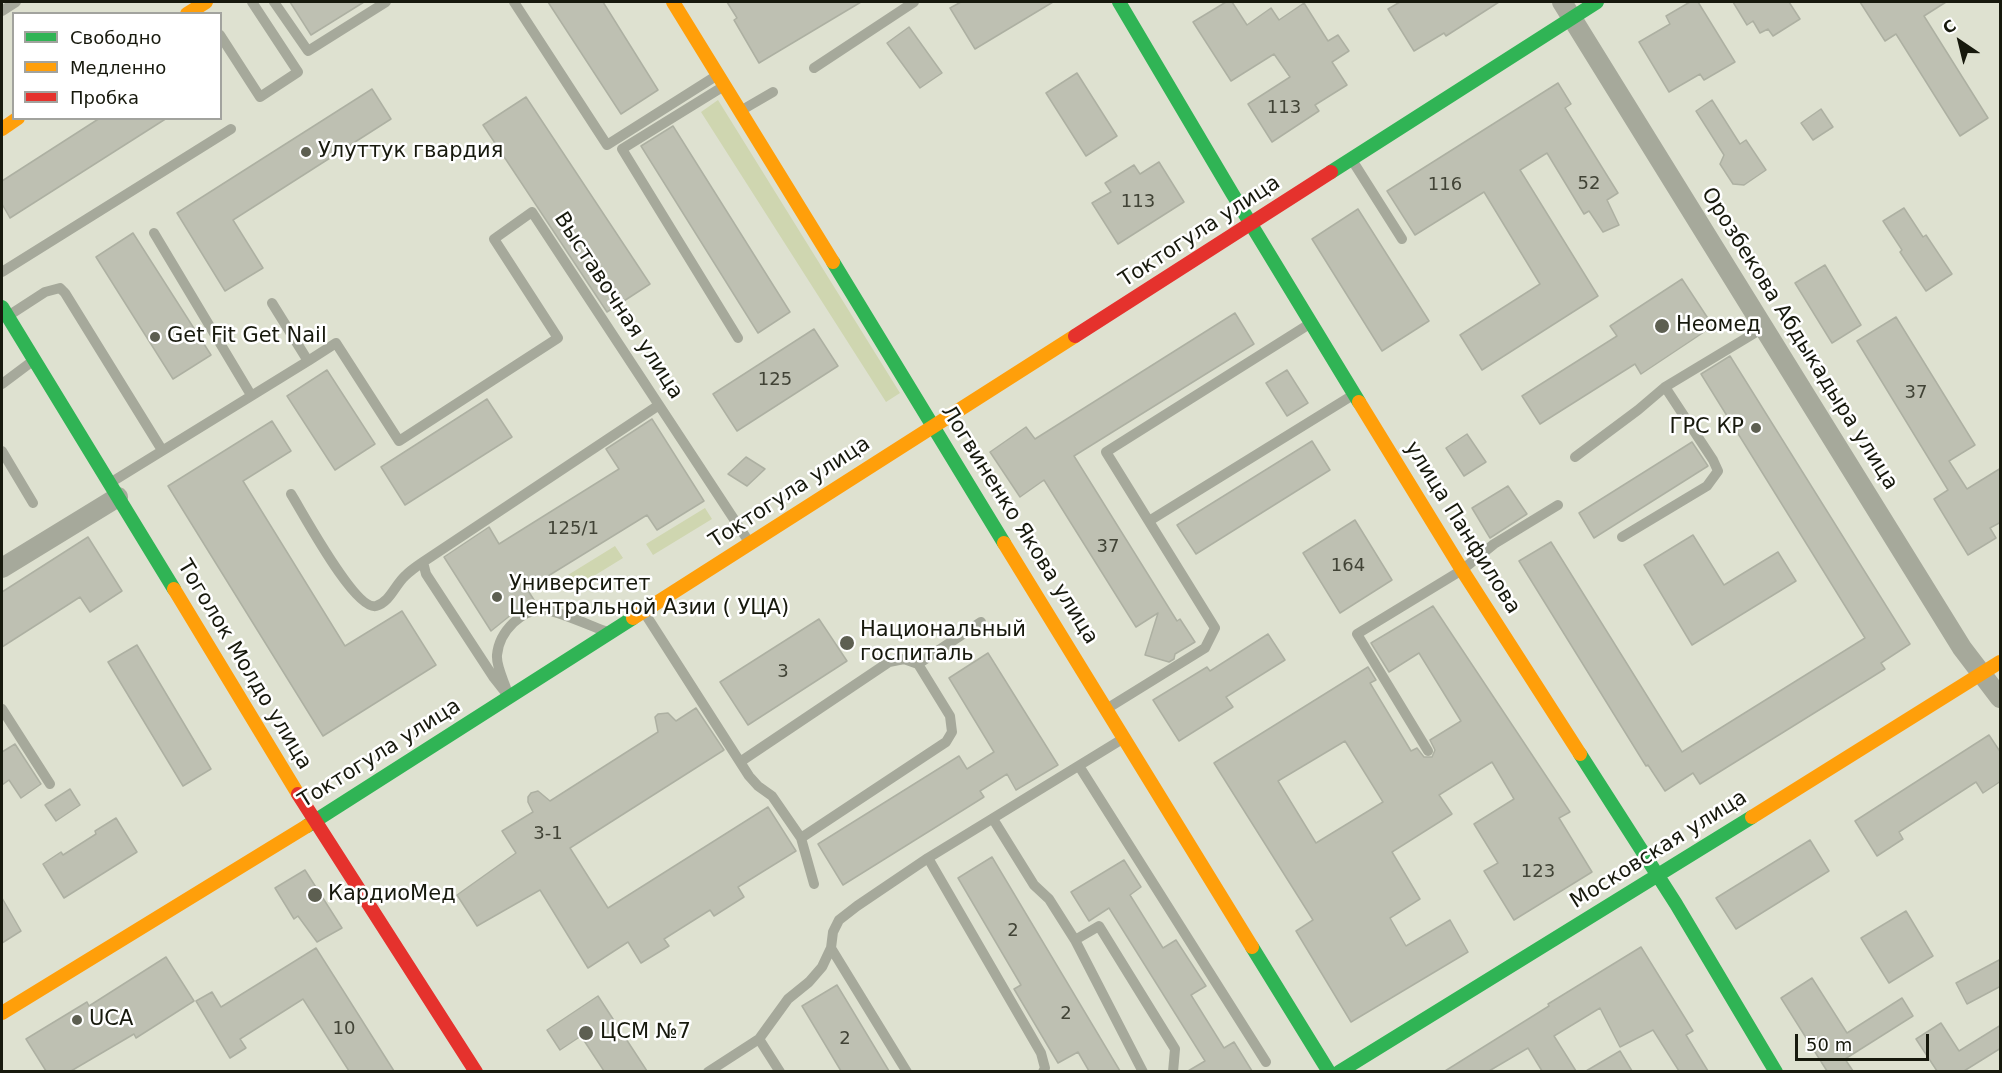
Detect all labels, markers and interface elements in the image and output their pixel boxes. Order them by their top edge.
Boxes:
legend [12,12,222,120]
north arrow [1930,12,1990,72]
text: С [1939,16,1960,38]
text: Свободно [70,27,162,48]
text: Медленно [70,57,166,78]
text: Пробка [70,87,139,108]
house number: 113 [1267,97,1301,119]
place label: Улуттук гвардия [318,139,503,165]
marker: Улуттук гвардия [299,145,313,159]
street label: Токтогула улица [1115,171,1285,293]
house number: 52 [1578,173,1600,195]
house number: 116 [1428,174,1462,196]
street label: Орозбекова Абдыкадыра улица [1695,183,1903,495]
house number: 113 [1121,191,1155,213]
street label: Выставочная улица [548,208,688,404]
place label: Неомед [1676,313,1761,339]
marker: Неомед [1653,317,1671,335]
place label: Get Fit Get Nail [167,324,327,350]
marker: Get Fit Get Nail [148,330,162,344]
house number: 125 [758,369,792,391]
house number: 37 [1905,382,1927,404]
street label: Логвиненко Якова улица [935,401,1103,649]
place label: ГРС КР [1670,415,1744,441]
marker: ГРС КР [1749,421,1763,435]
street label: Токтогула улица [705,432,875,554]
street label: улица Панфилова [1399,437,1525,619]
house number: 125/1 [547,518,599,540]
house number: 37 [1097,536,1119,558]
house number: 164 [1331,555,1365,577]
street label: Тоголок Молдо улица [171,556,317,774]
place label: Университет Центральной Азии ( УЦА) [509,572,789,622]
marker: Университет Центральной Азии ( УЦА) [490,590,504,604]
place label: Национальный госпиталь [860,618,1026,668]
marker: Национальный госпиталь [838,634,856,652]
house number: 3 [777,661,789,683]
street label: Токтогула улица [294,694,466,814]
street label: Московская улица [1566,785,1752,915]
house number: 3-1 [533,823,563,845]
house number: 123 [1521,861,1555,883]
place label: КардиоМед [328,882,456,908]
marker: КардиоМед [306,886,324,904]
house number: 2 [1007,920,1019,942]
house number: 2 [1060,1003,1072,1025]
place label: UCA [89,1007,133,1033]
marker: UCA [70,1013,84,1027]
house number: 10 [333,1018,355,1040]
place label: ЦСМ №7 [600,1020,691,1046]
scale bar [1798,1022,1932,1060]
marker: ЦСМ №7 [577,1024,595,1042]
house number: 2 [839,1028,851,1050]
text: 50 m [1806,1034,1852,1055]

